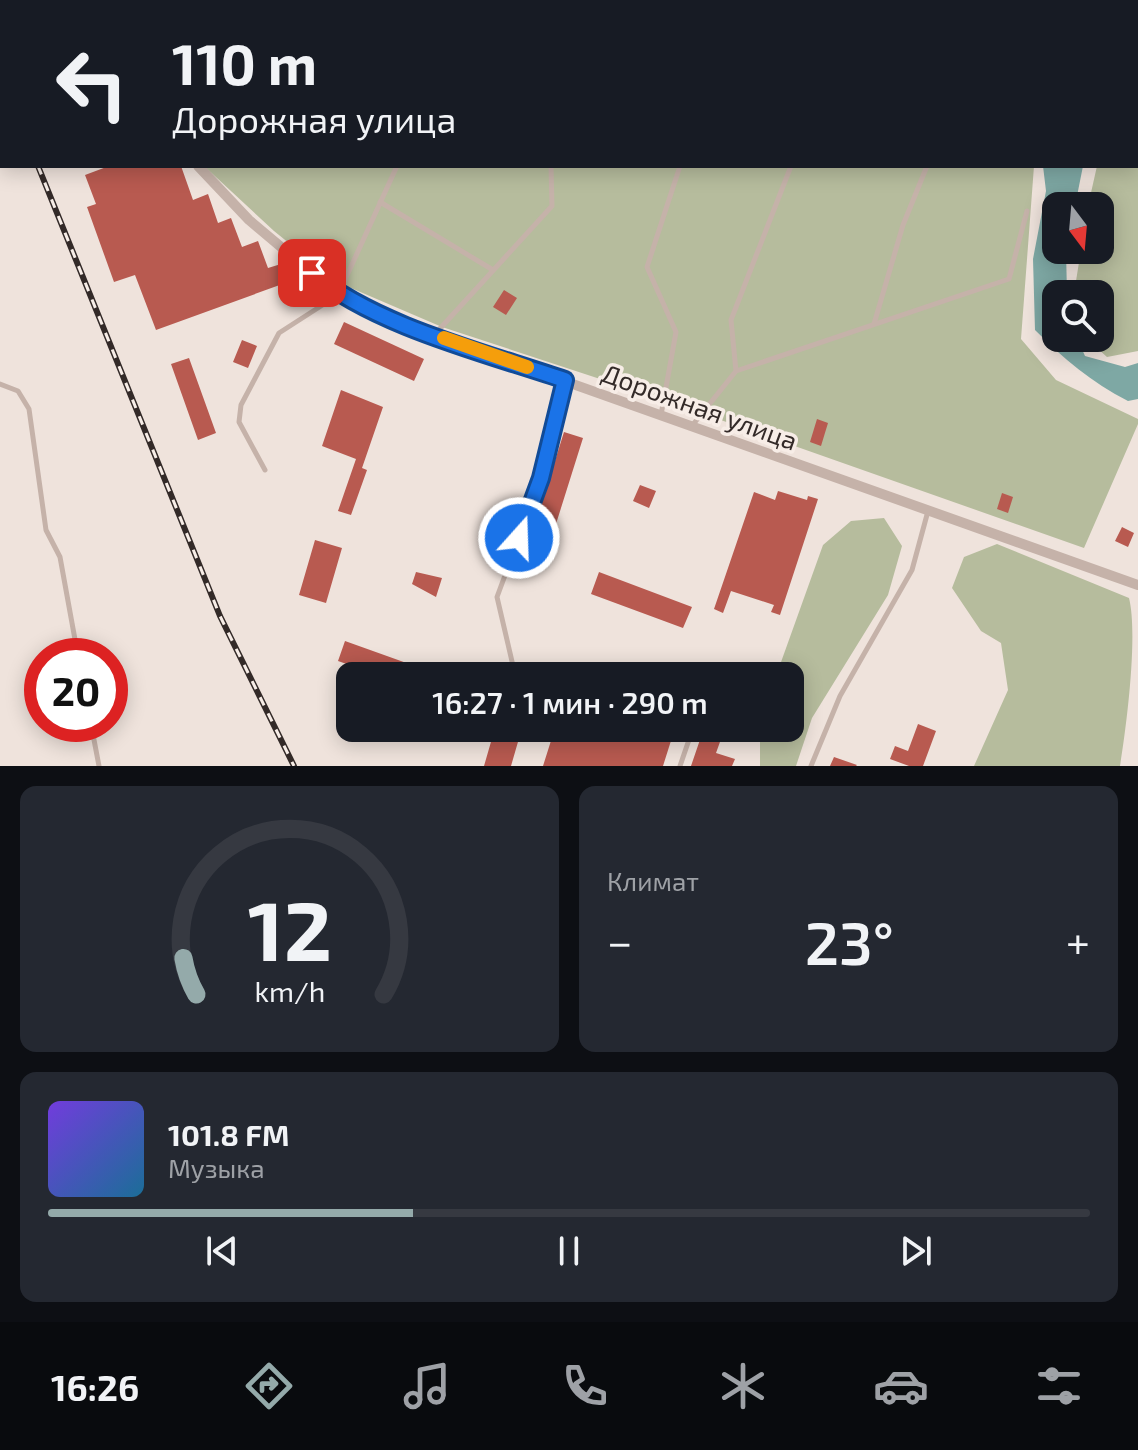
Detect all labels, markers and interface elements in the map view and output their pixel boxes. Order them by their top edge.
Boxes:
text: 110 m [172,29,317,96]
icon: left [40,32,144,136]
text: Дорожная улица [172,97,456,140]
north arrow [1042,192,1114,264]
map controls [1042,192,1114,352]
pin [278,239,346,307]
icon: arrive [290,251,334,295]
button: search [1042,280,1114,352]
street label: Дорожная улица [598,356,802,457]
position arrow [477,496,561,580]
speed limit sign: 20 [24,638,128,742]
text: 16:27 · 1 мин · 290 m [432,684,708,720]
text: Климат [607,865,699,896]
text: 12 [247,878,332,978]
text: 23° [805,905,894,977]
text: − [607,914,633,967]
text: + [1066,914,1090,967]
text: km/h [254,973,325,1008]
text: 101.8 FM [168,1116,290,1152]
text: Музыка [168,1152,265,1183]
icon: previous [200,1229,244,1273]
icon: pause [547,1229,591,1273]
icon: next [894,1229,938,1273]
icon: directions [241,1358,297,1414]
icon: music [399,1358,455,1414]
icon: phone [557,1358,613,1414]
icon: climate [715,1358,771,1414]
icon: car [873,1358,929,1414]
icon: filters [1031,1358,1087,1414]
text: 16:26 [51,1365,139,1408]

